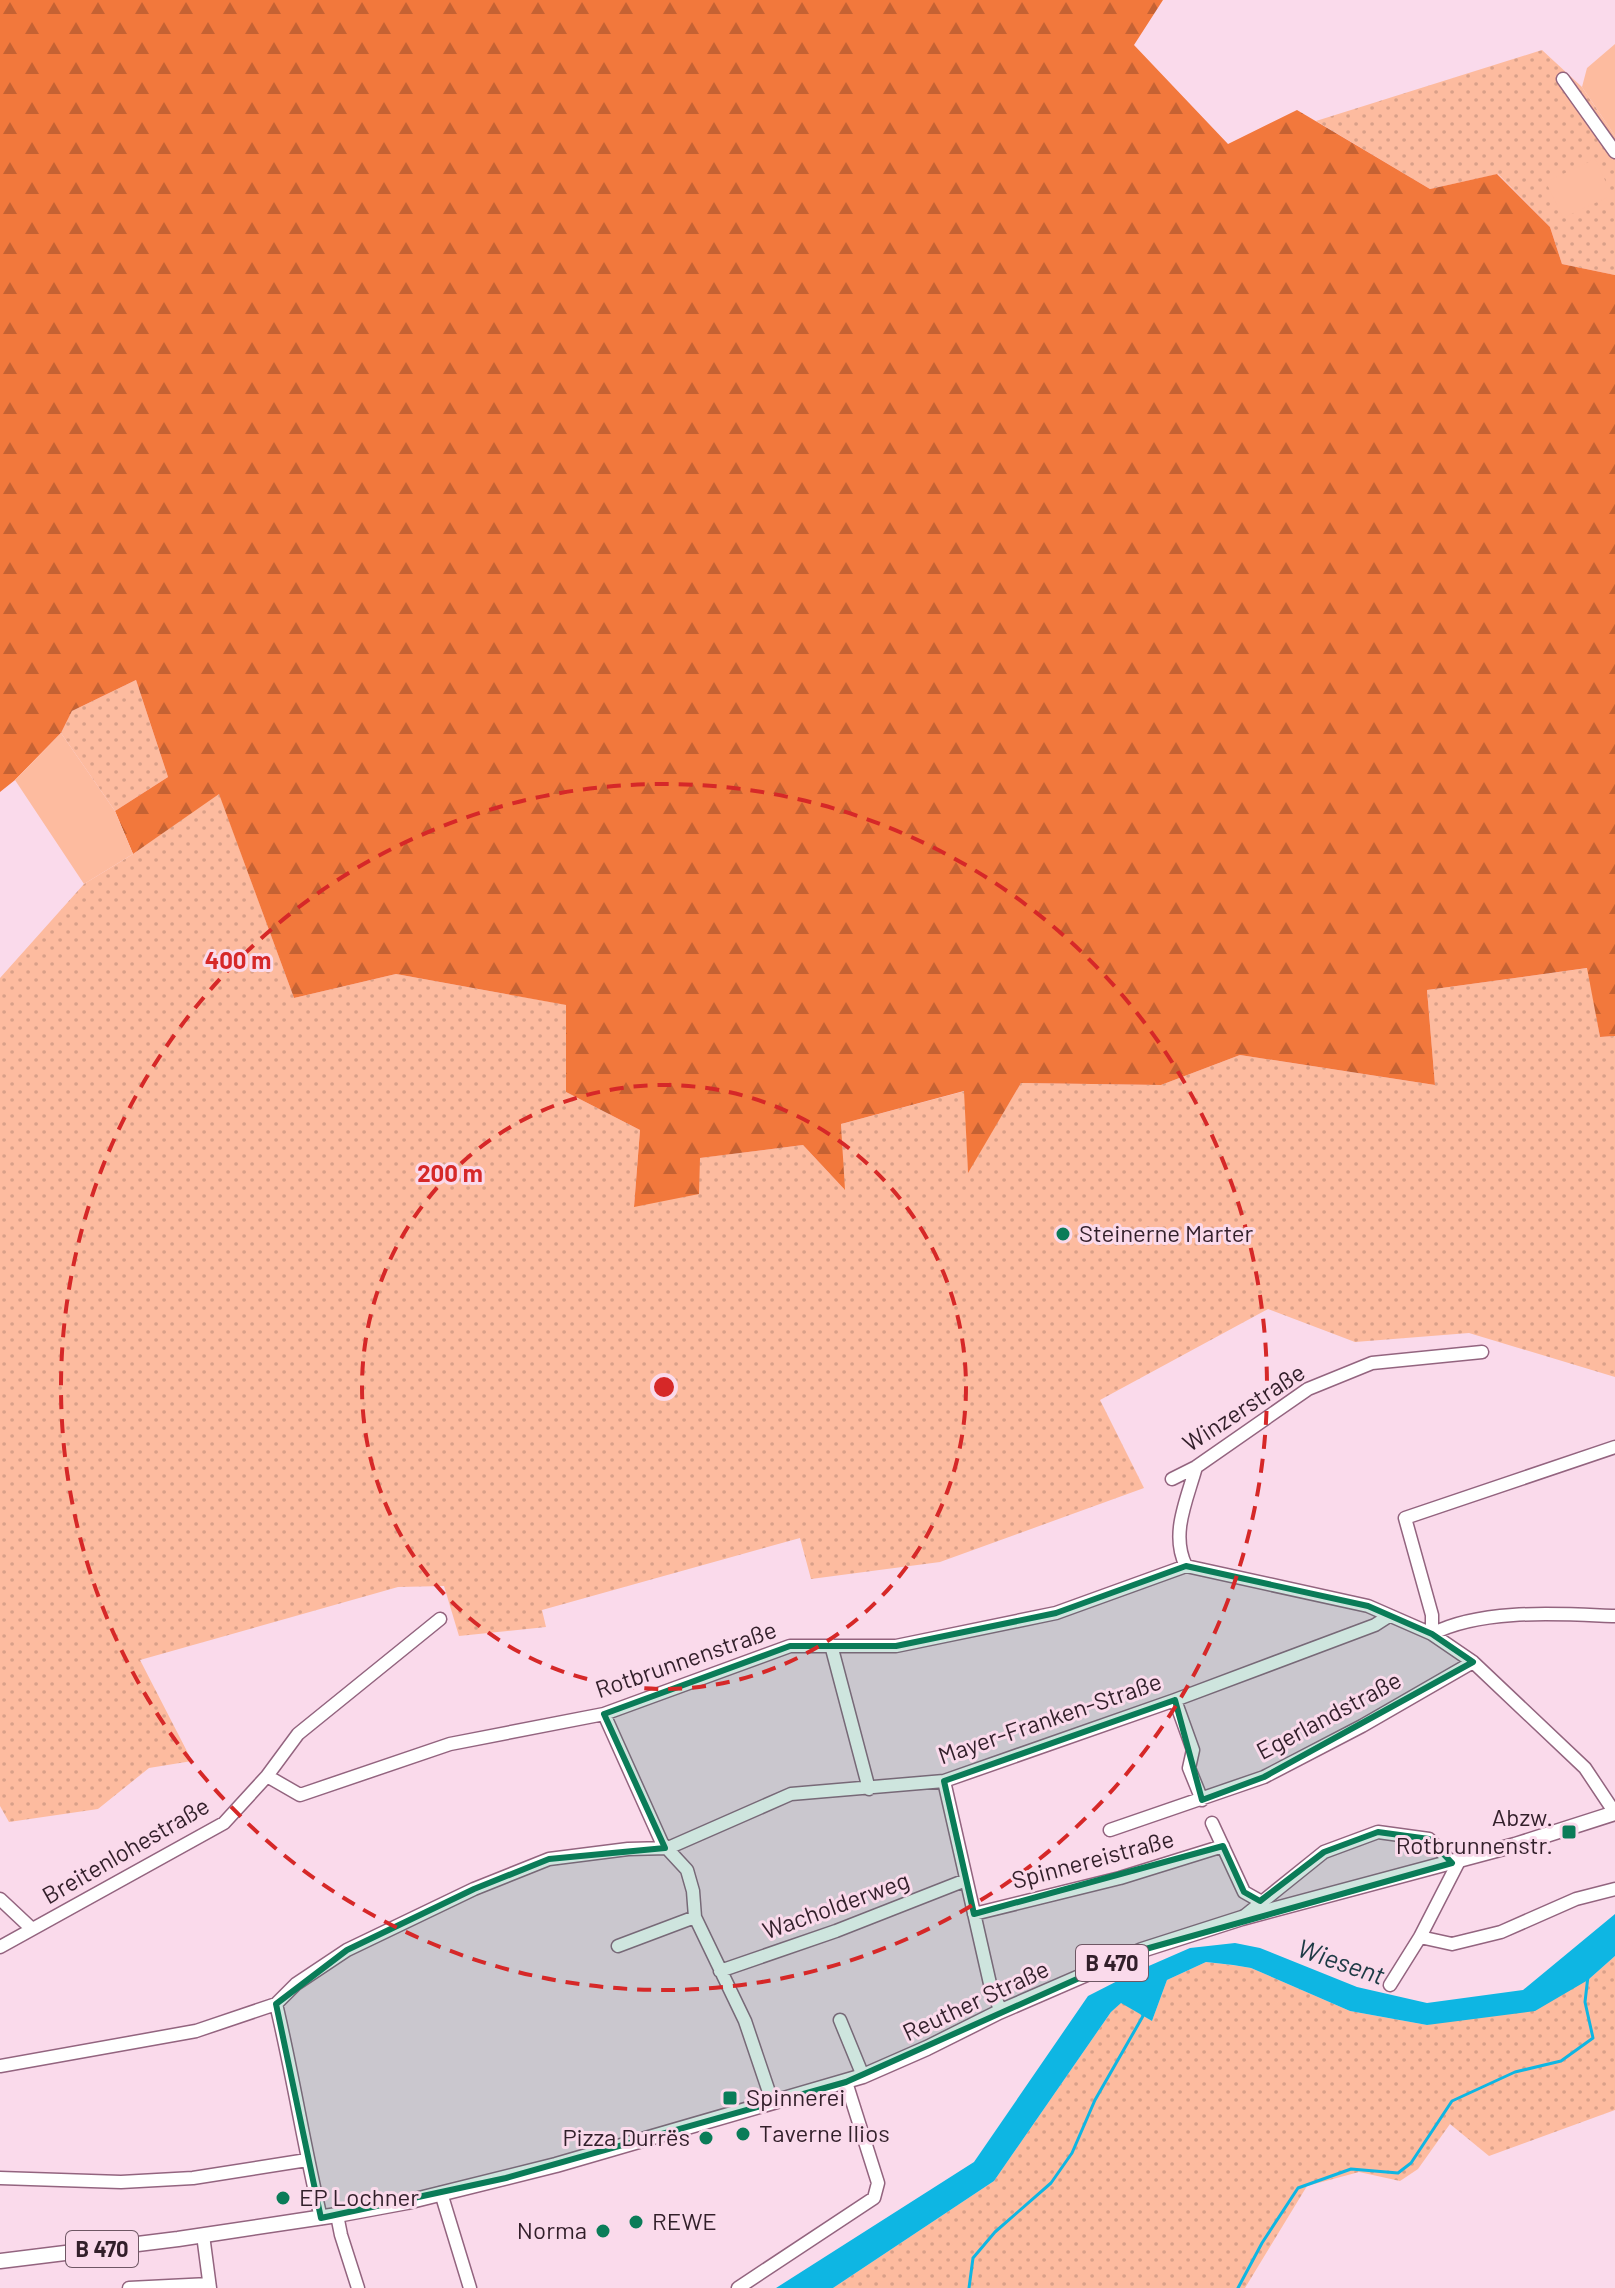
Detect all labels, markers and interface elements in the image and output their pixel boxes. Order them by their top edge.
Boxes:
text: 400 m [205,945,271,974]
text: 200 m [417,1158,483,1187]
place label: Steinerne Marter [1079,1218,1254,1247]
marker: Steinerne Marter [1054,1225,1072,1243]
street label: Winzerstraße [1177,1357,1310,1457]
centre of rings [650,1373,678,1401]
street label: Rotbrunnenstraße [591,1614,780,1703]
street label: Egerlandstraße [1251,1664,1406,1765]
street label: Mayer-Franken-Straße [934,1666,1165,1769]
street label: Breitenlohestraße [37,1790,214,1909]
place label: Abzw. Rotbrunnenstr. [1396,1802,1553,1859]
street label: Spinnereistraße [1008,1823,1177,1894]
marker: Abzw. Rotbrunnenstr. [1560,1823,1578,1841]
street label: Wacholderweg [758,1865,913,1945]
water label: Wiesent [1294,1931,1389,1990]
road number: B 470 [1076,1945,1148,1981]
street label: Reuther Straße [898,1953,1053,2046]
place label: Spinnerei [746,2082,845,2111]
marker: Spinnerei [721,2089,739,2107]
place label: Taverne Ilios [759,2118,890,2147]
place label: Pizza Durrës [562,2122,690,2151]
marker: Taverne Ilios [734,2125,752,2143]
marker: Pizza Durrës [697,2129,715,2147]
place label: EP Lochner [299,2182,419,2211]
marker: EP Lochner [274,2189,292,2207]
place label: REWE [652,2206,717,2235]
marker: REWE [627,2213,645,2231]
place label: Norma [517,2215,587,2244]
marker: Norma [594,2222,612,2240]
road number: B 470 [66,2231,138,2267]

